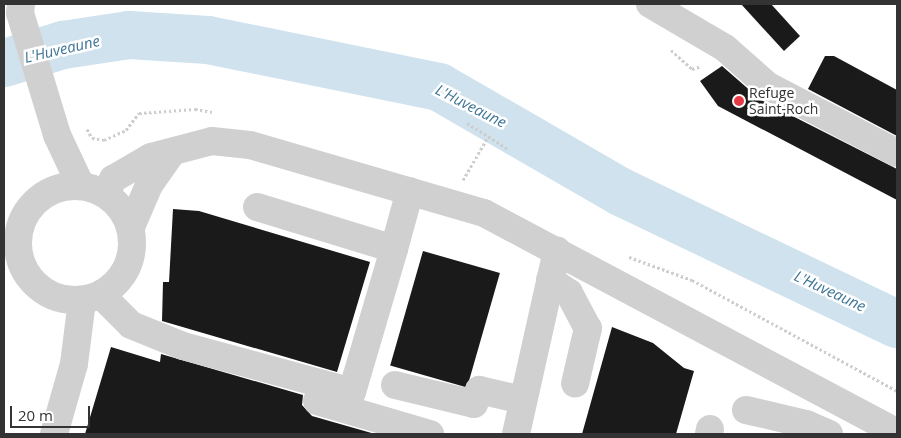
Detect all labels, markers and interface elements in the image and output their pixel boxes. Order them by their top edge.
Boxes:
water label: L'Huveaune [23,32,101,66]
water label: L'Huveaune [433,81,509,131]
place label: Refuge Saint-Roch [749,85,818,118]
marker: Refuge Saint-Roch [733,95,745,107]
water label: L'Huveaune [791,267,869,315]
scale bar [12,396,92,428]
text: 20 m [18,405,53,425]

